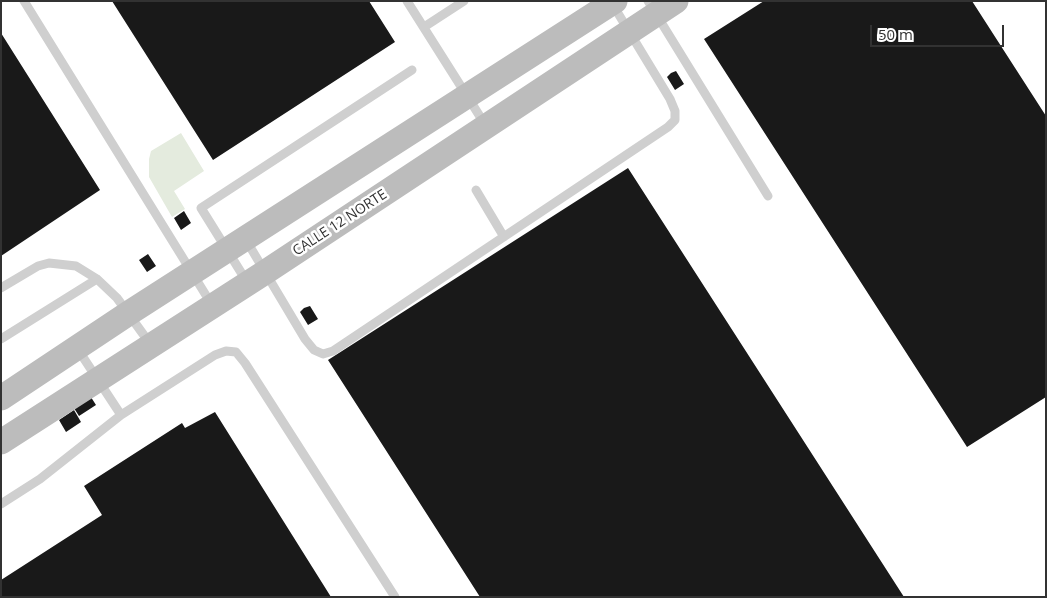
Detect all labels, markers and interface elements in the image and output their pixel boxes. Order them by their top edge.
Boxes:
scale bar [872,15,1006,47]
text: 50 m [878,24,913,44]
street label: CALLE 12 NORTE [290,186,390,260]

